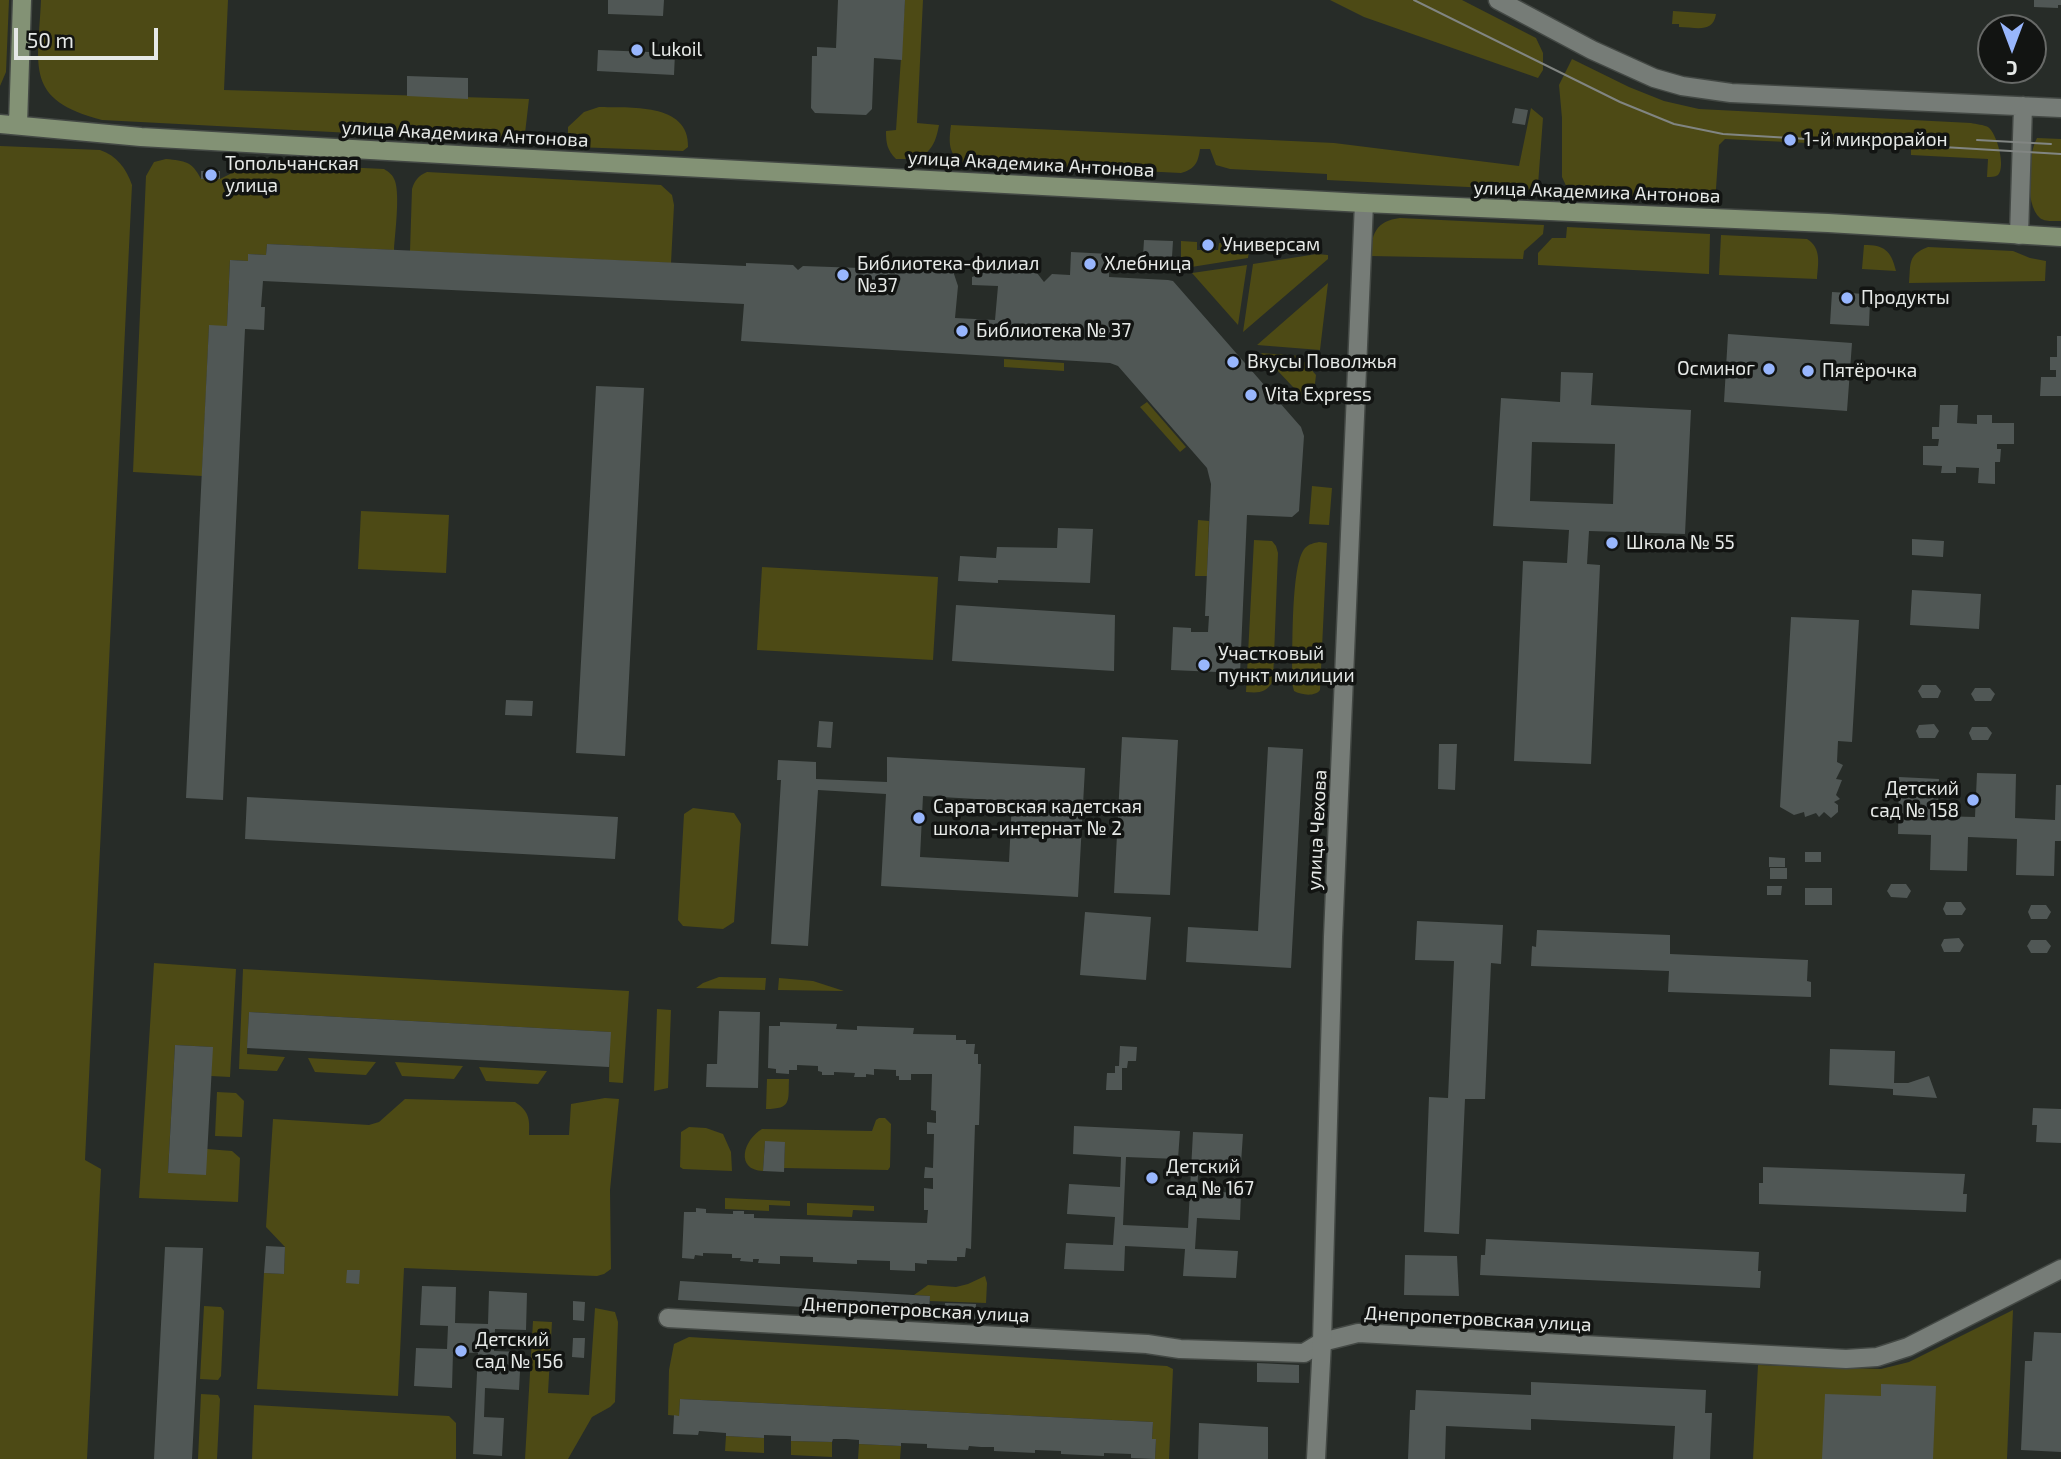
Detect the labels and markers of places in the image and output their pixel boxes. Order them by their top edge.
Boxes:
place label: Lukoil [651,39,702,61]
marker: Lukoil [629,42,645,58]
place label: 1-й микрорайон [1804,129,1948,151]
marker: 1-й микрорайон [1782,132,1798,148]
place label: Топольчанская улица [225,153,359,197]
marker: Топольчанская улица [203,167,219,183]
place label: Универсам [1222,234,1320,256]
marker: Универсам [1200,237,1216,253]
place label: Библиотека-филиал №37 [857,253,1039,297]
place label: Хлебница [1104,253,1191,275]
marker: Хлебница [1082,256,1098,272]
marker: Библиотека-филиал №37 [835,267,851,283]
place label: Продукты [1861,287,1950,309]
marker: Продукты [1839,290,1855,306]
place label: Библиотека № 37 [976,320,1131,342]
marker: Библиотека № 37 [954,323,970,339]
place label: Вкусы Поволжья [1247,351,1397,373]
marker: Вкусы Поволжья [1225,354,1241,370]
place label: Осминог [1677,358,1755,380]
place label: Пятёрочка [1822,360,1917,382]
marker: Осминог [1761,361,1777,377]
marker: Пятёрочка [1800,363,1816,379]
place label: Vita Express [1265,384,1372,406]
marker: Vita Express [1243,387,1259,403]
place label: Школа № 55 [1626,532,1735,554]
marker: Школа № 55 [1604,535,1620,551]
place label: Участковый пункт милиции [1218,643,1355,687]
marker: Участковый пункт милиции [1196,657,1212,673]
place label: Детский сад № 158 [1870,778,1959,822]
marker: Детский сад № 158 [1965,792,1981,808]
place label: Саратовская кадетская школа-интернат № 2 [933,796,1142,840]
marker: Саратовская кадетская школа-интернат № 2 [911,810,927,826]
place label: Детский сад № 167 [1166,1156,1254,1200]
marker: Детский сад № 167 [1144,1170,1160,1186]
place label: Детский сад № 156 [475,1329,563,1373]
marker: Детский сад № 156 [453,1343,469,1359]

